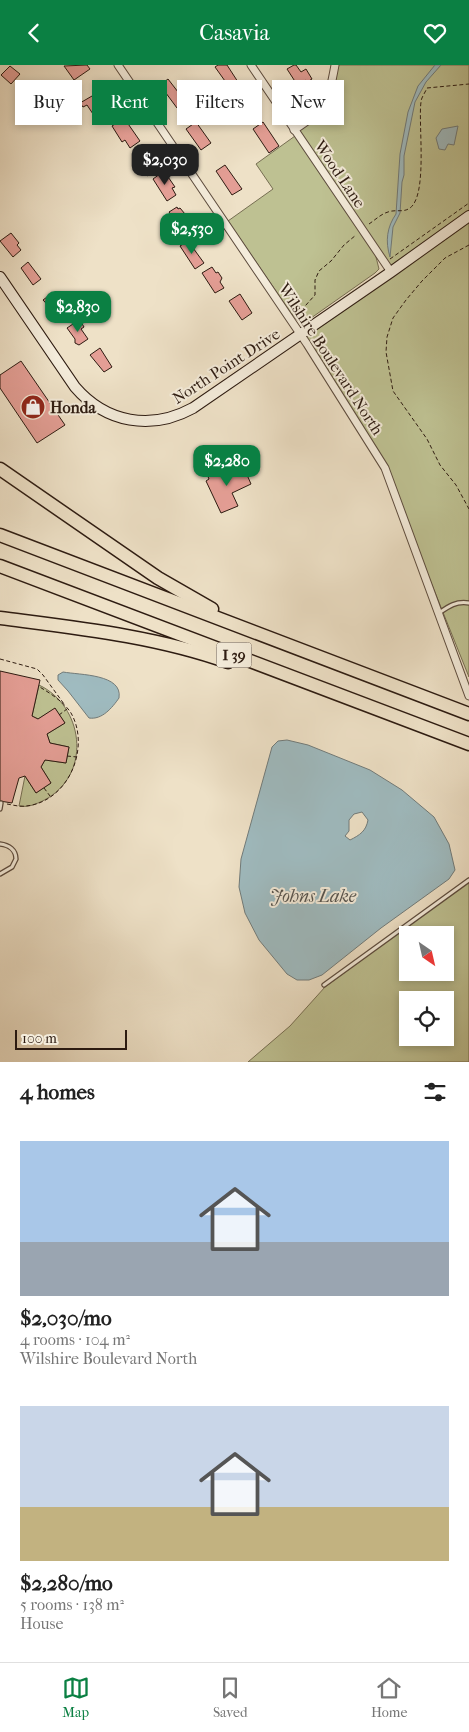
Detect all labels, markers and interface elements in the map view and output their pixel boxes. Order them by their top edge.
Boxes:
icon: back [20,19,48,47]
icon: heart [421,19,449,47]
text: Casavia [199,20,270,46]
chip: Buy [15,80,82,125]
chip: Rent [92,80,167,125]
chip: Filters [177,80,262,125]
chip: New [272,80,344,125]
street label: Wood Lane [310,136,370,211]
pin: $2,030 [124,143,206,186]
text: $2,030 [143,150,187,169]
pin: $2,530 [151,213,233,255]
text: $2,530 [171,219,213,238]
street label: Wilshire Boulevard North [274,279,387,439]
pin: $2,830 [37,291,119,333]
text: $2,830 [56,297,100,316]
street label: North Point Drive [169,324,283,408]
shop icon: Honda [20,394,46,420]
place label: Honda [50,398,96,417]
pin: $2,280 [186,445,268,487]
text: $2,280 [204,451,250,470]
road number: I 39 [216,643,252,667]
water label: Johns Lake [270,886,357,907]
north arrow [399,926,454,981]
map controls [399,926,454,1046]
button: locate [399,991,454,1046]
scale bar [15,1027,128,1050]
text: 100 m [22,1030,57,1047]
icon: filters [421,1078,449,1106]
text: 4 homes [20,1080,95,1104]
icon: home [190,1174,280,1264]
text: $2,030/mo [20,1306,112,1330]
text: 4 rooms · 104 m² [20,1330,130,1349]
text: Wilshire Boulevard North [20,1349,197,1368]
icon: home [190,1439,280,1529]
text: $2,280/mo [20,1571,113,1595]
text: 5 rooms · 138 m² [20,1595,124,1614]
text: House [20,1614,63,1633]
tab: Map [62,1674,90,1721]
tab: Saved [213,1674,248,1721]
tab: Home [371,1674,407,1721]

